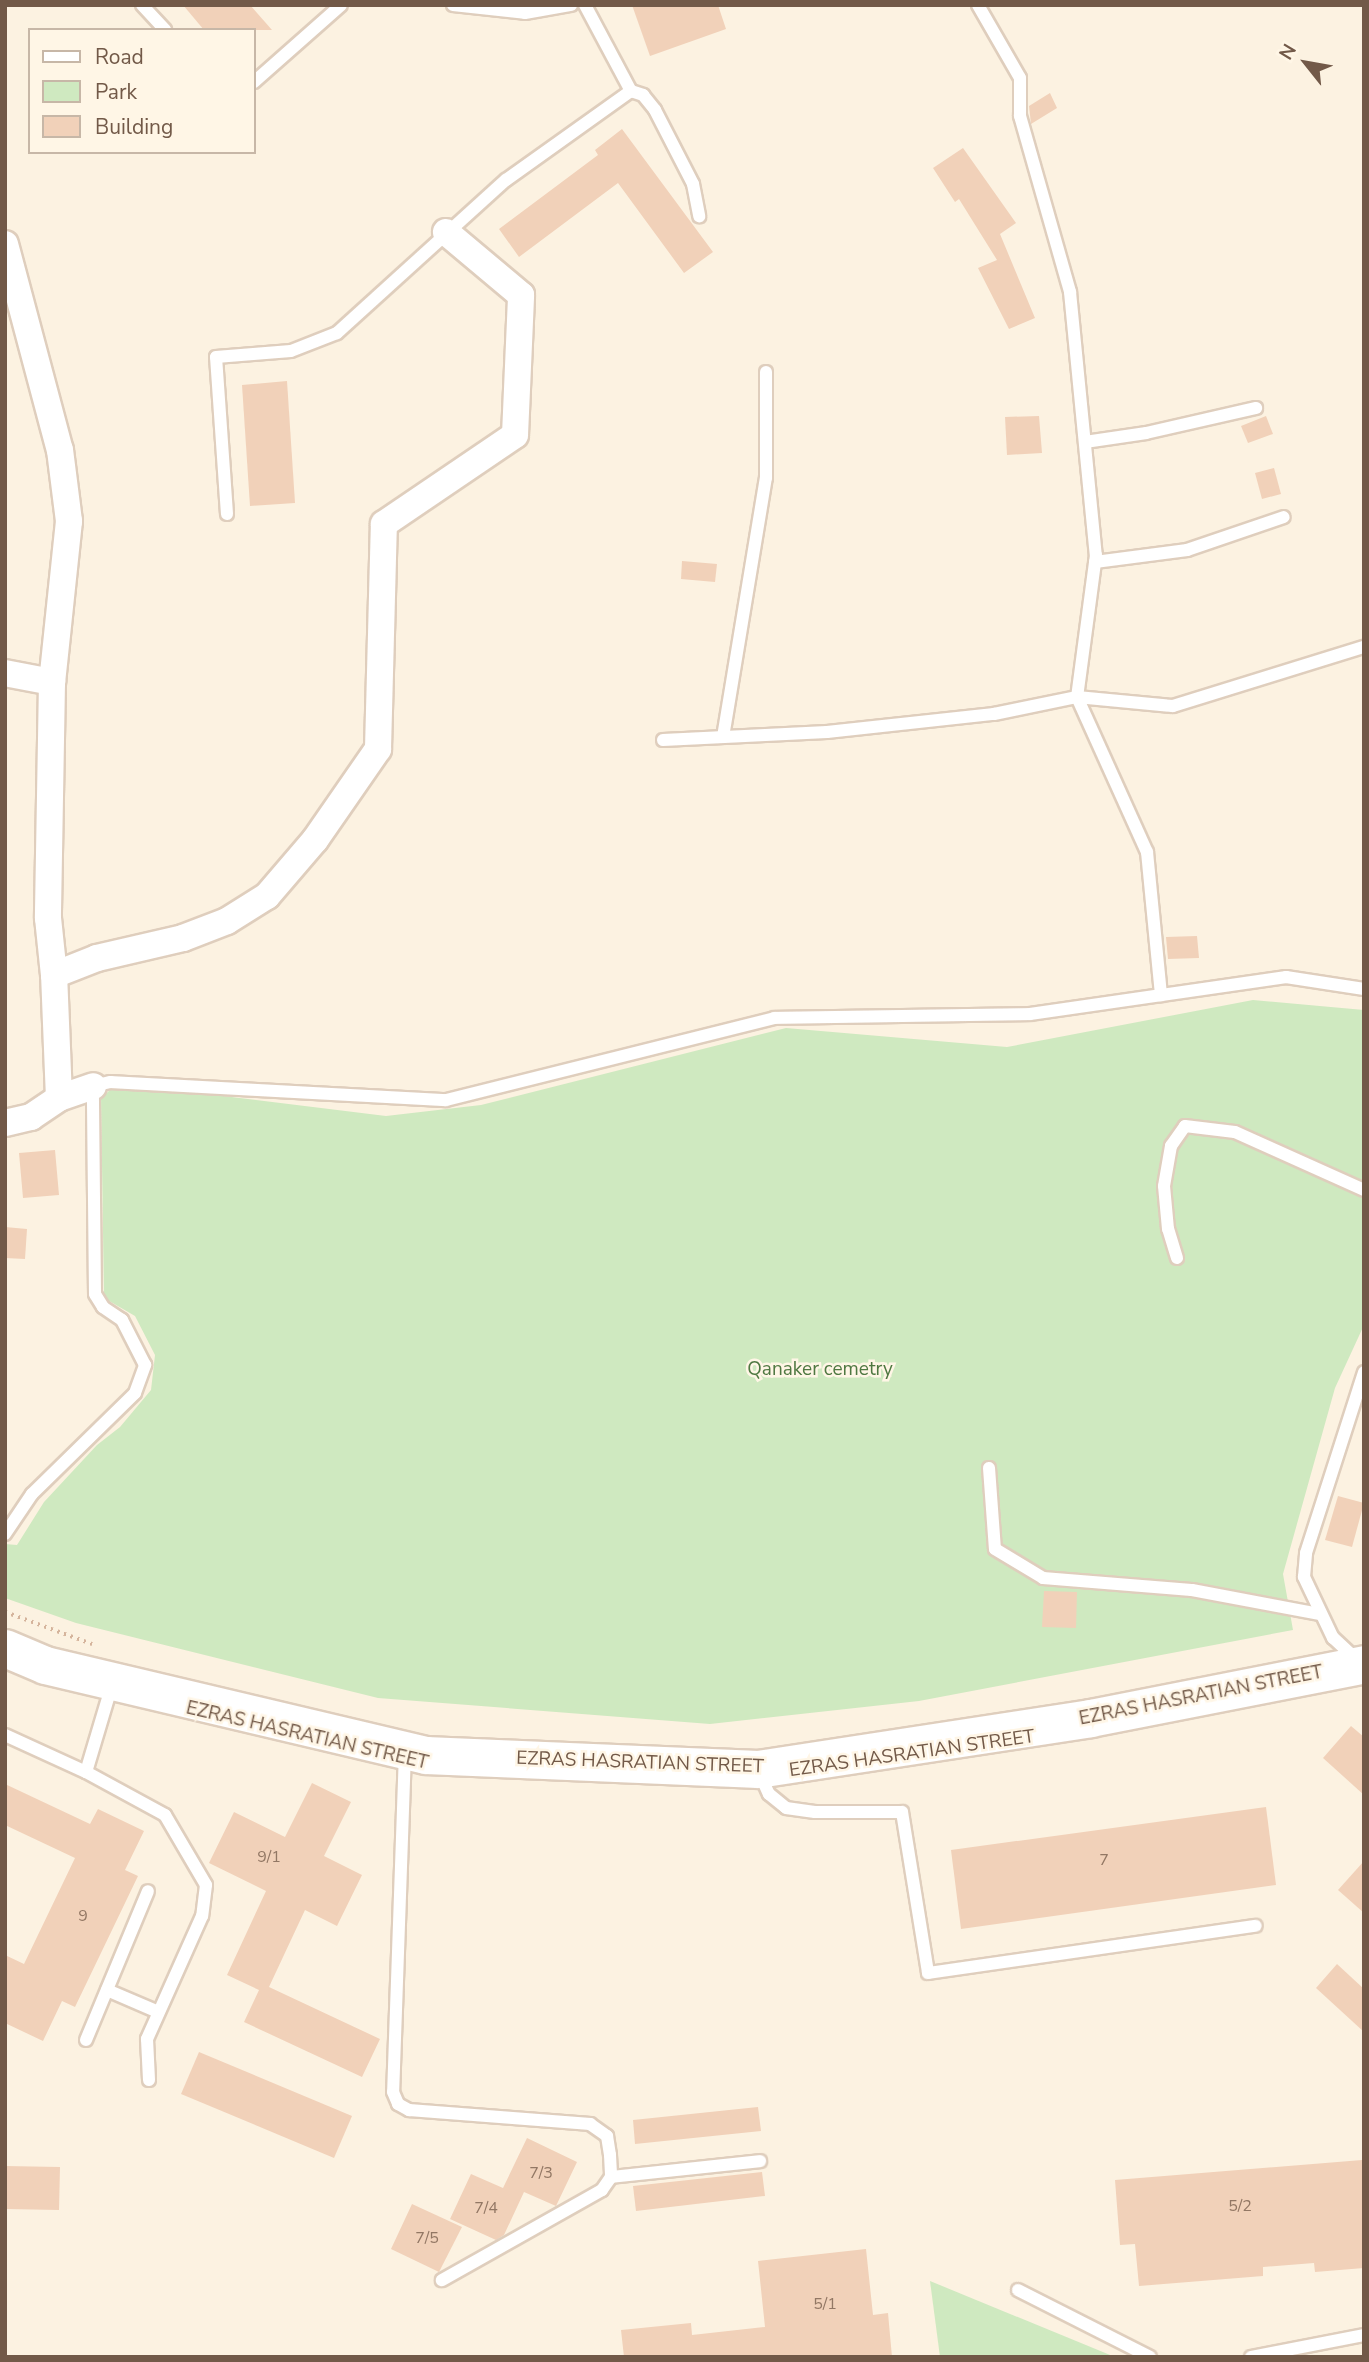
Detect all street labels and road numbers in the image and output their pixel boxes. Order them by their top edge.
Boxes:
street label: EZRAS HASRATIAN STREET [1077,1661,1325,1731]
street label: EZRAS HASRATIAN STREET [184,1697,430,1775]
street label: EZRAS HASRATIAN STREET [788,1725,1036,1783]
street label: EZRAS HASRATIAN STREET [516,1747,764,1779]

